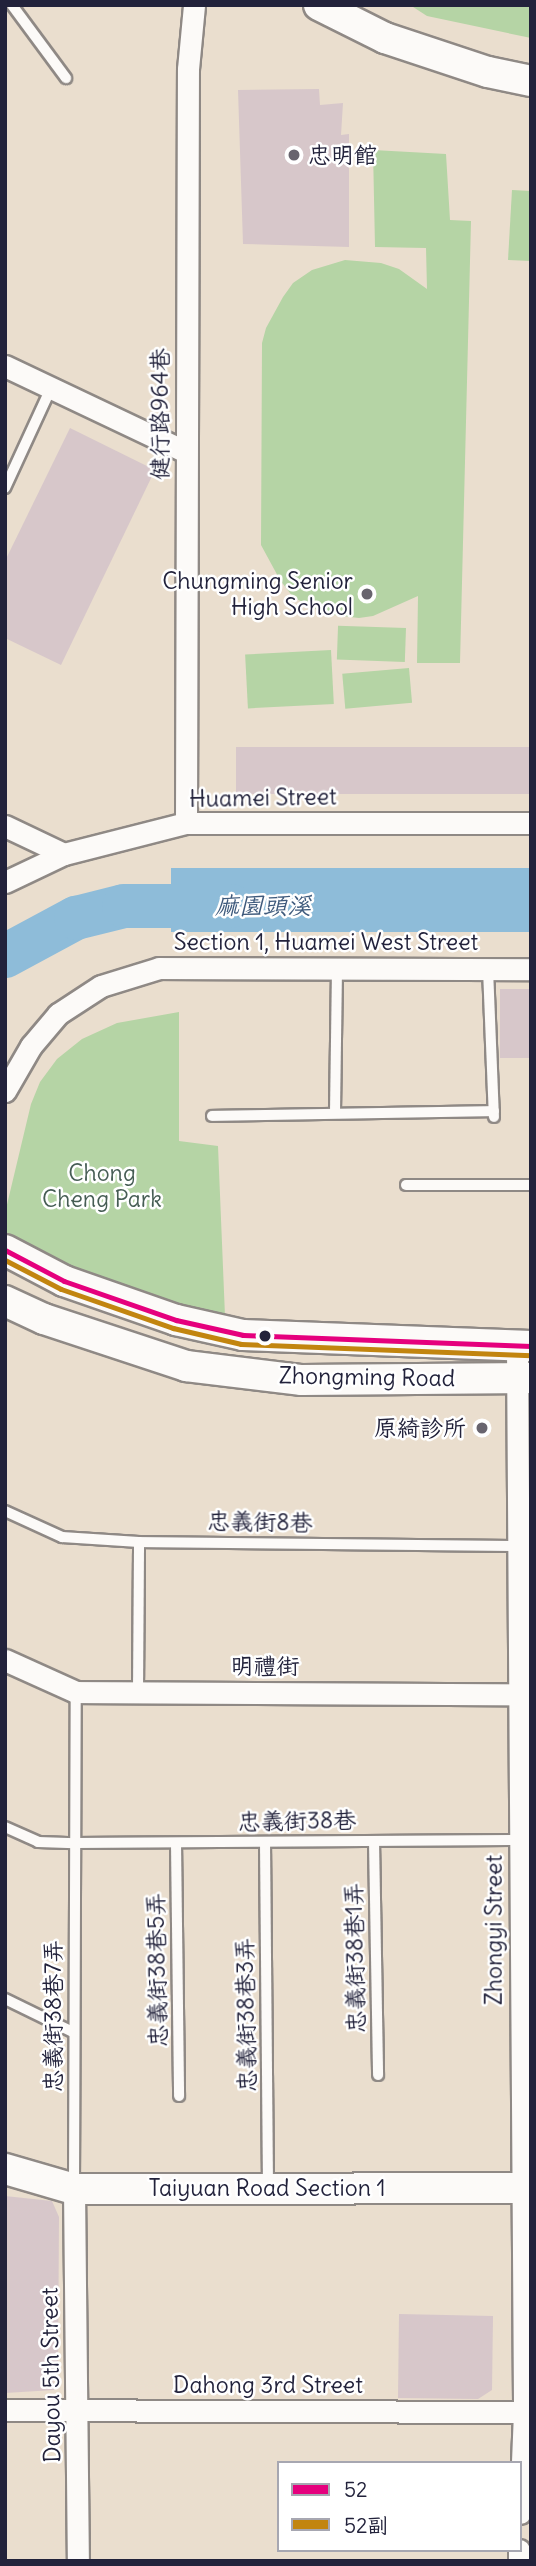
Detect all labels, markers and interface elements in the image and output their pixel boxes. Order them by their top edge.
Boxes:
place label: 忠明館 [308,141,377,169]
marker: 忠明館 [286,147,302,163]
street label: 健行路964巷 [146,348,174,480]
place label: Chungming Senior High School [162,567,353,621]
marker: Chungming Senior High School [359,586,375,602]
street label: Huamei Street [189,783,337,813]
water label: 麻園頭溪 [215,892,311,920]
street label: Section 1, Huamei West Street [174,928,478,956]
park label: Chong Cheng Park [42,1159,162,1213]
unlabelled marker [258,1329,272,1343]
street label: Zhongming Road [279,1362,455,1392]
place label: 原綺診所 [374,1414,466,1442]
marker: 原綺診所 [472,1418,492,1438]
street label: 忠義街8巷 [207,1507,313,1537]
street label: 明禮街 [231,1652,299,1680]
street label: 忠義街38巷 [238,1806,356,1836]
street label: Zhongyi Street [480,1855,508,2005]
street label: 忠義街38巷1弄 [340,1883,370,2033]
street label: 忠義街38巷5弄 [142,1893,172,2047]
street label: 忠義街38巷3弄 [231,1938,261,2092]
street label: 忠義街38巷7弄 [39,1940,67,2092]
street label: Taiyuan Road Section 1 [148,2174,386,2202]
street label: Dayou 5th Street [36,2287,66,2463]
street label: Dahong 3rd Street [173,2371,363,2399]
legend [277,2461,522,2552]
text: 52 [344,2476,368,2503]
text: 52副 [344,2512,389,2539]

